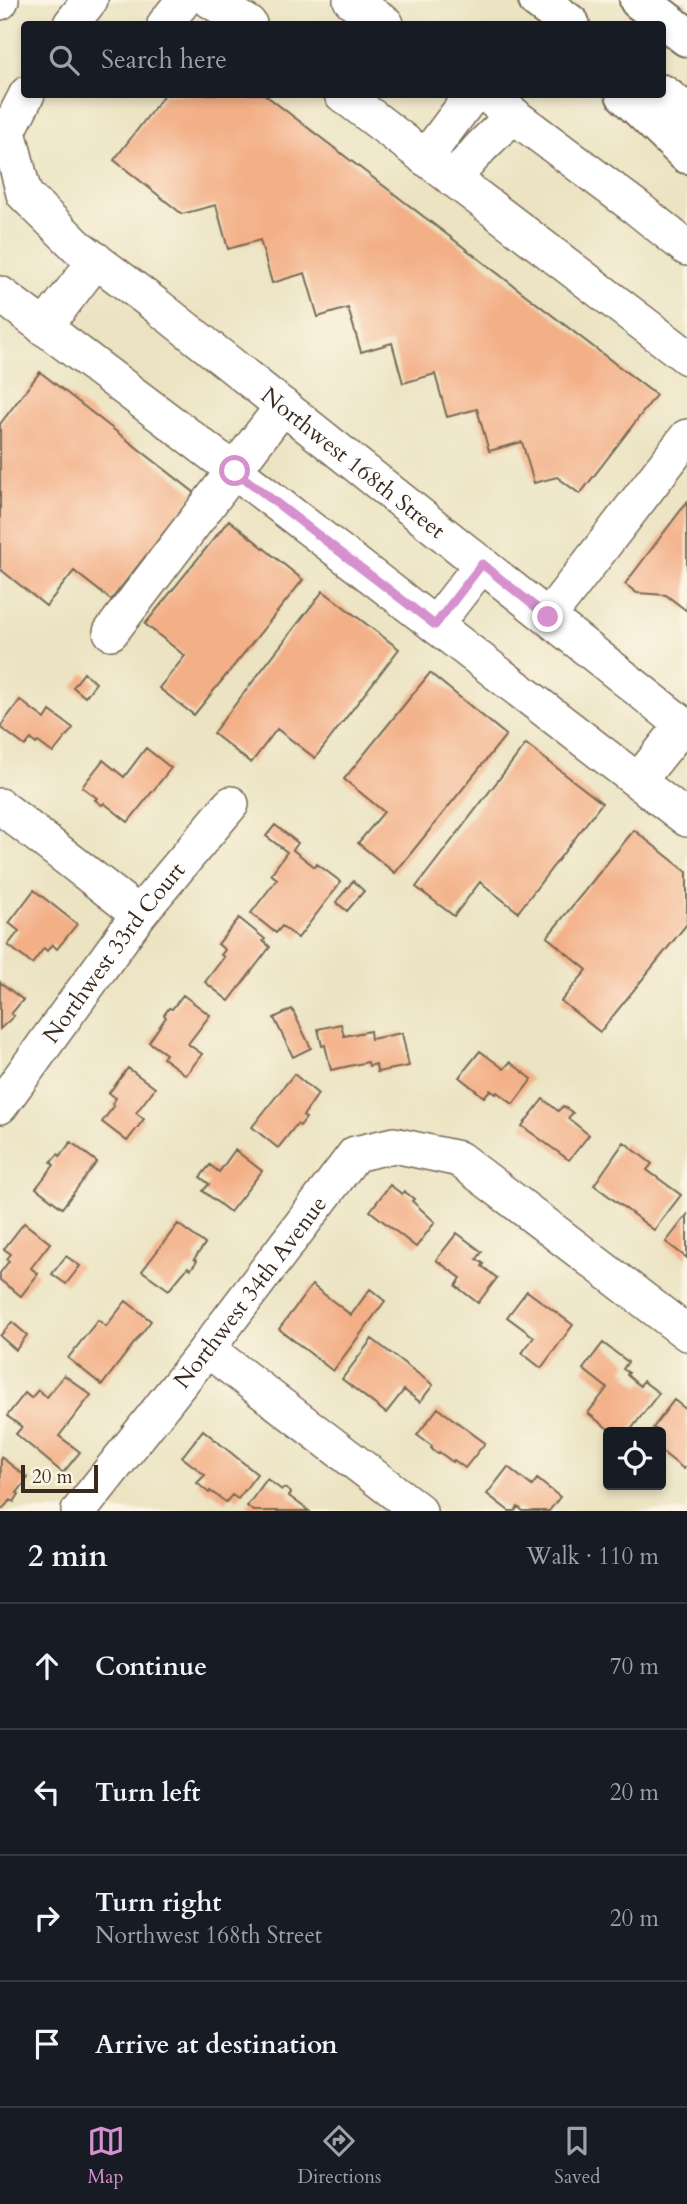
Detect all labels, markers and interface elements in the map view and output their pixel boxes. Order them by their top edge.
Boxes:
search box [21,21,666,98]
icon: search [45,41,83,79]
text: Search here [101,42,227,77]
street label: Northwest 168th Street [255,380,452,546]
route start [219,455,250,486]
route end [532,601,563,632]
street label: Northwest 33rd Court [36,856,192,1049]
street label: Northwest 34th Avenue [167,1189,334,1395]
map controls [603,1427,666,1490]
button: locate [603,1427,666,1490]
scale bar [21,1462,98,1494]
text: 20 m [32,1464,73,1490]
text: 2 min [28,1536,108,1577]
text: Walk · 110 m [526,1541,659,1572]
icon: ahead [28,1647,66,1685]
text: Continue [95,1649,207,1684]
text: 70 m [610,1651,659,1682]
icon: left [28,1773,66,1811]
text: Turn left [95,1775,200,1810]
text: 20 m [610,1777,659,1808]
text: Turn right [95,1885,222,1920]
icon: right [28,1899,66,1937]
text: 20 m [610,1903,659,1934]
text: Northwest 168th Street [95,1920,322,1951]
icon: arrive [28,2025,66,2063]
text: Arrive at destination [95,2027,338,2062]
tab: Map [87,2122,125,2190]
tab: Directions [298,2122,381,2190]
tab: Saved [554,2122,600,2190]

